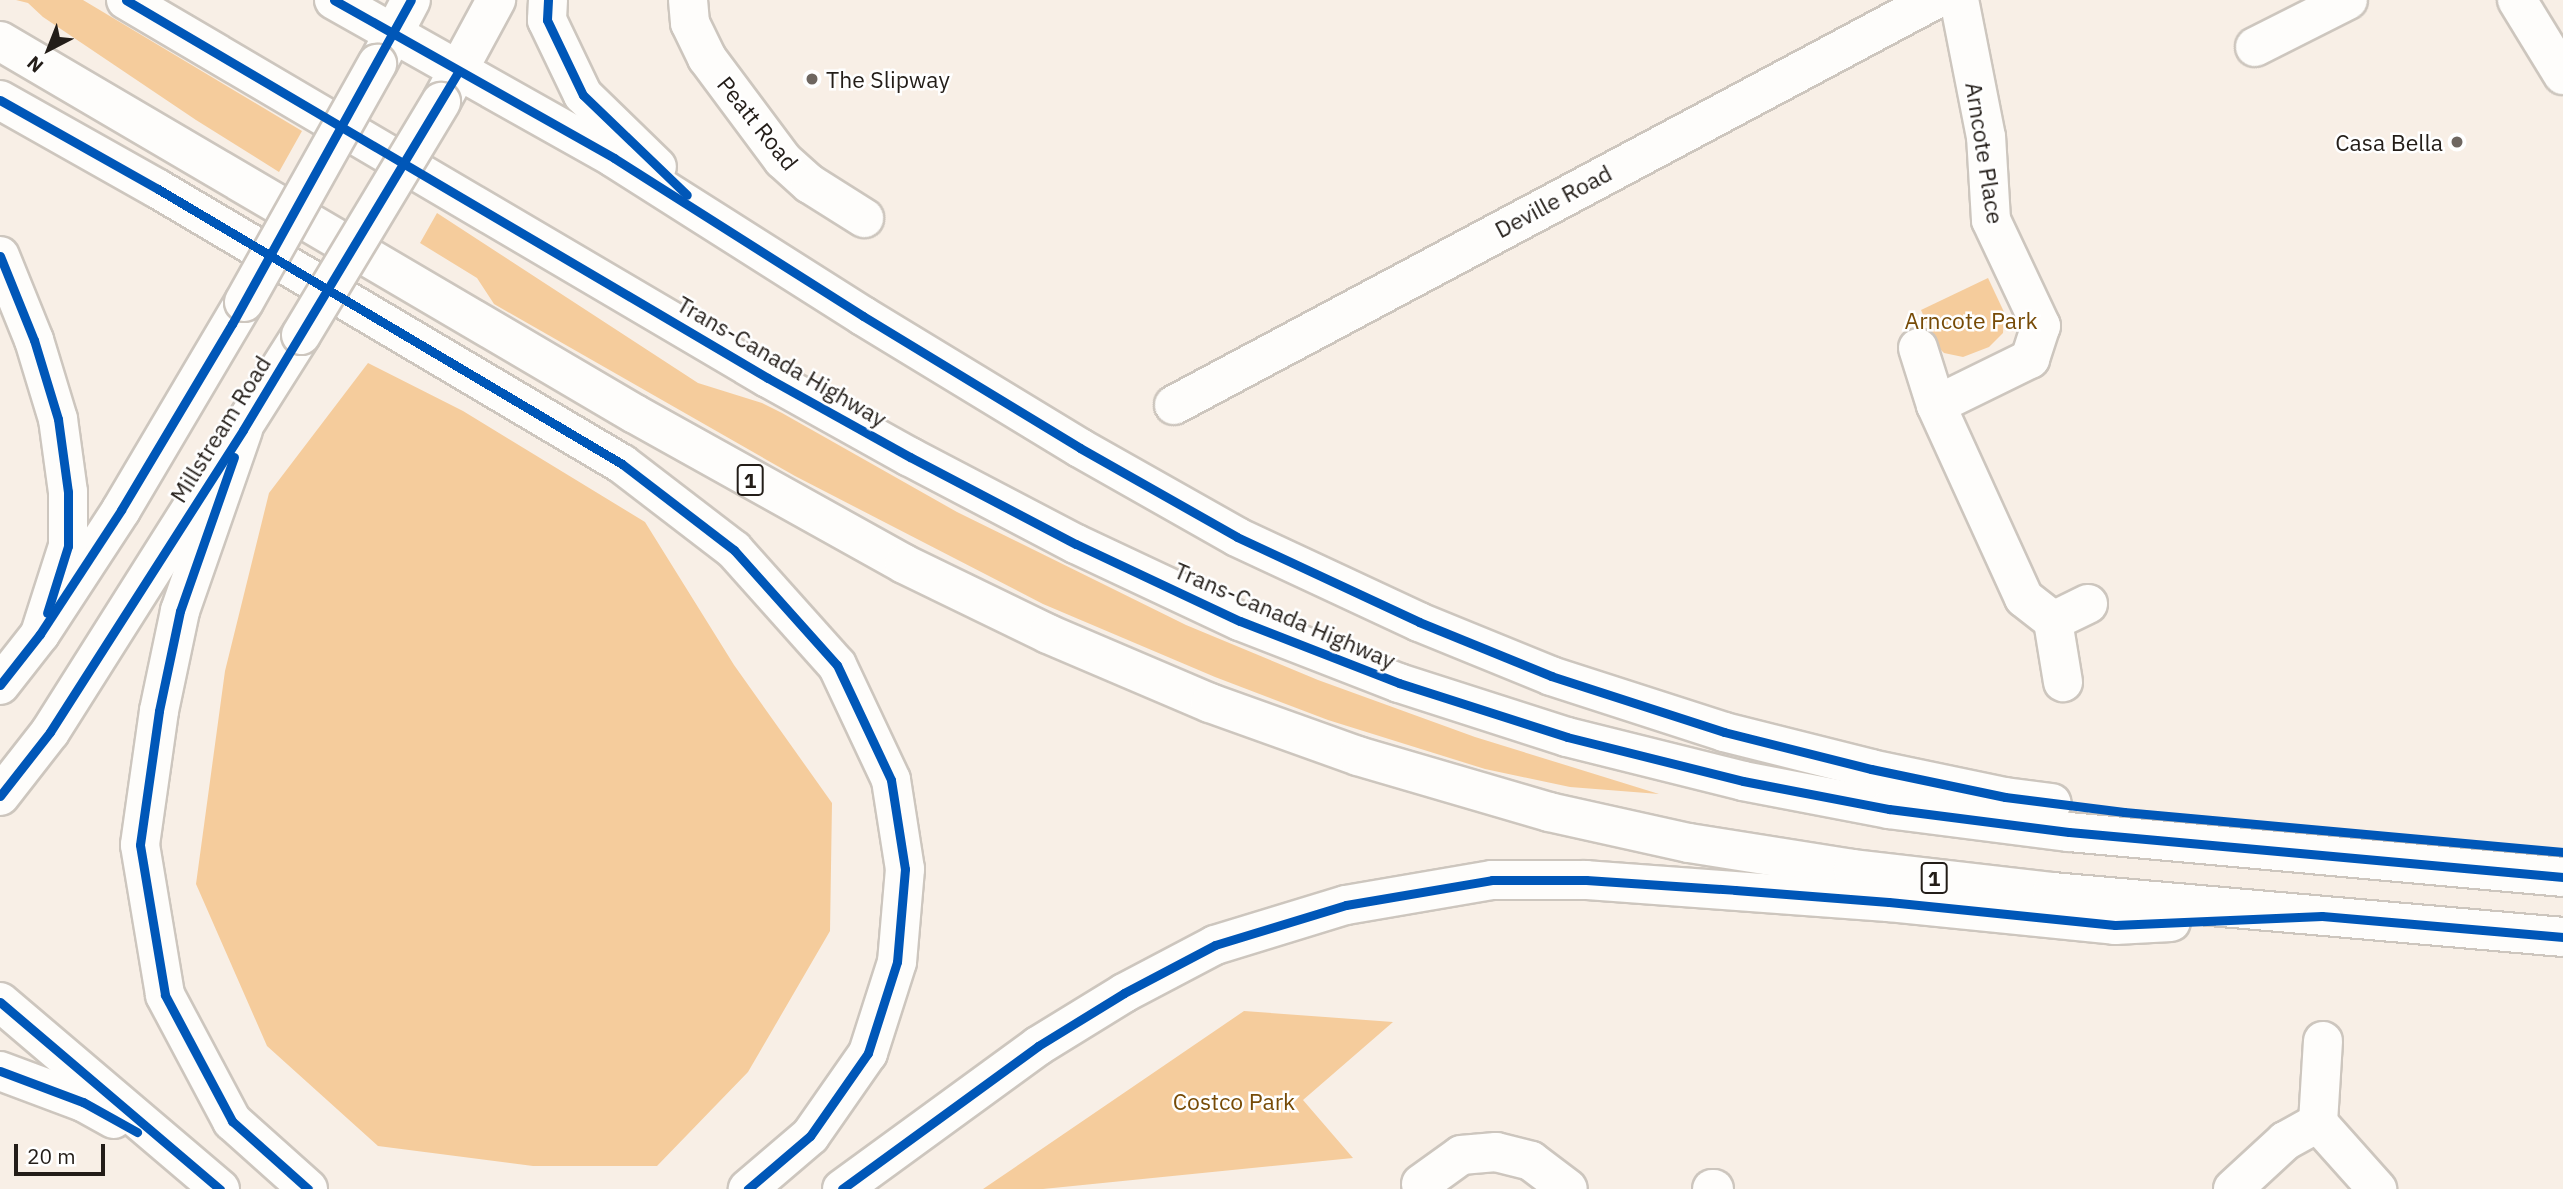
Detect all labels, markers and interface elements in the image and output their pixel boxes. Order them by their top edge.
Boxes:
north arrow [14,14,84,84]
text: N [22,51,48,78]
place label: The Slipway [826,65,950,93]
street label: Peatt Road [712,71,804,175]
marker: The Slipway [804,71,820,87]
street label: Arncote Place [1960,80,2010,226]
place label: Casa Bella [2335,128,2443,156]
marker: Casa Bella [2449,134,2465,150]
street label: Deville Road [1490,159,1616,243]
street label: Trans-Canada Highway [672,290,892,432]
park label: Arncote Park [1904,306,2038,334]
street label: Millstream Road [164,351,276,507]
road number: 1 [736,462,764,498]
street label: Trans-Canada Highway [1170,556,1400,674]
road number: 1 [1920,860,1948,896]
park label: Costco Park [1173,1087,1295,1115]
scale bar [18,1130,108,1174]
text: 20 m [27,1142,76,1170]

